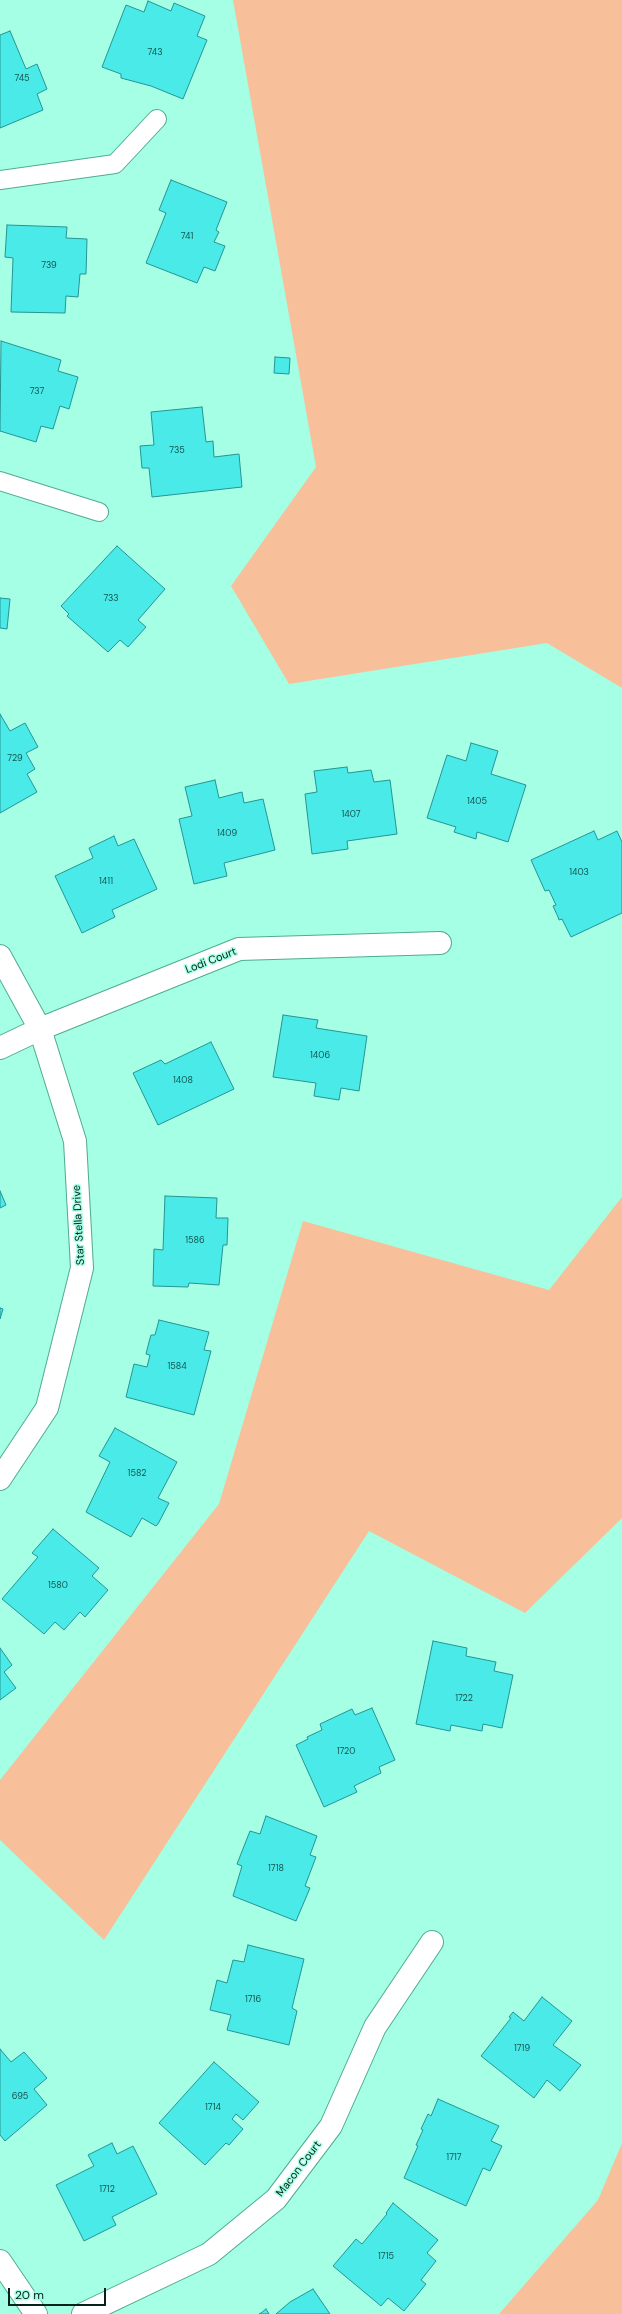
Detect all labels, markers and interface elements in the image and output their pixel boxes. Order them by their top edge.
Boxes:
house number: 743 [147,48,163,58]
house number: 745 [14,74,30,84]
house number: 741 [181,232,193,242]
house number: 739 [41,261,57,271]
house number: 737 [30,387,44,397]
house number: 735 [169,446,185,456]
house number: 733 [103,594,119,604]
house number: 729 [7,754,23,764]
house number: 1405 [467,797,487,807]
house number: 1407 [341,810,361,820]
house number: 1409 [217,829,237,839]
house number: 1403 [569,868,589,878]
house number: 1411 [99,877,113,887]
street label: Lodi Court [184,945,238,977]
house number: 1406 [310,1051,330,1061]
house number: 1408 [173,1076,193,1086]
street label: Star Stella Drive [70,1185,88,1265]
house number: 1586 [185,1236,205,1246]
house number: 1584 [167,1362,187,1372]
house number: 1582 [128,1469,146,1479]
house number: 1580 [48,1581,68,1591]
house number: 1722 [455,1694,473,1704]
house number: 1720 [337,1747,355,1757]
house number: 1718 [268,1864,284,1874]
house number: 1716 [245,1995,261,2005]
house number: 1719 [514,2044,530,2054]
house number: 695 [12,2092,28,2102]
house number: 1714 [205,2103,221,2113]
street label: Macon Court [274,2139,324,2199]
house number: 1717 [446,2153,462,2163]
house number: 1712 [99,2185,115,2195]
house number: 1715 [378,2252,394,2262]
scale bar [10,2280,108,2306]
text: 20 m [15,2287,44,2303]

